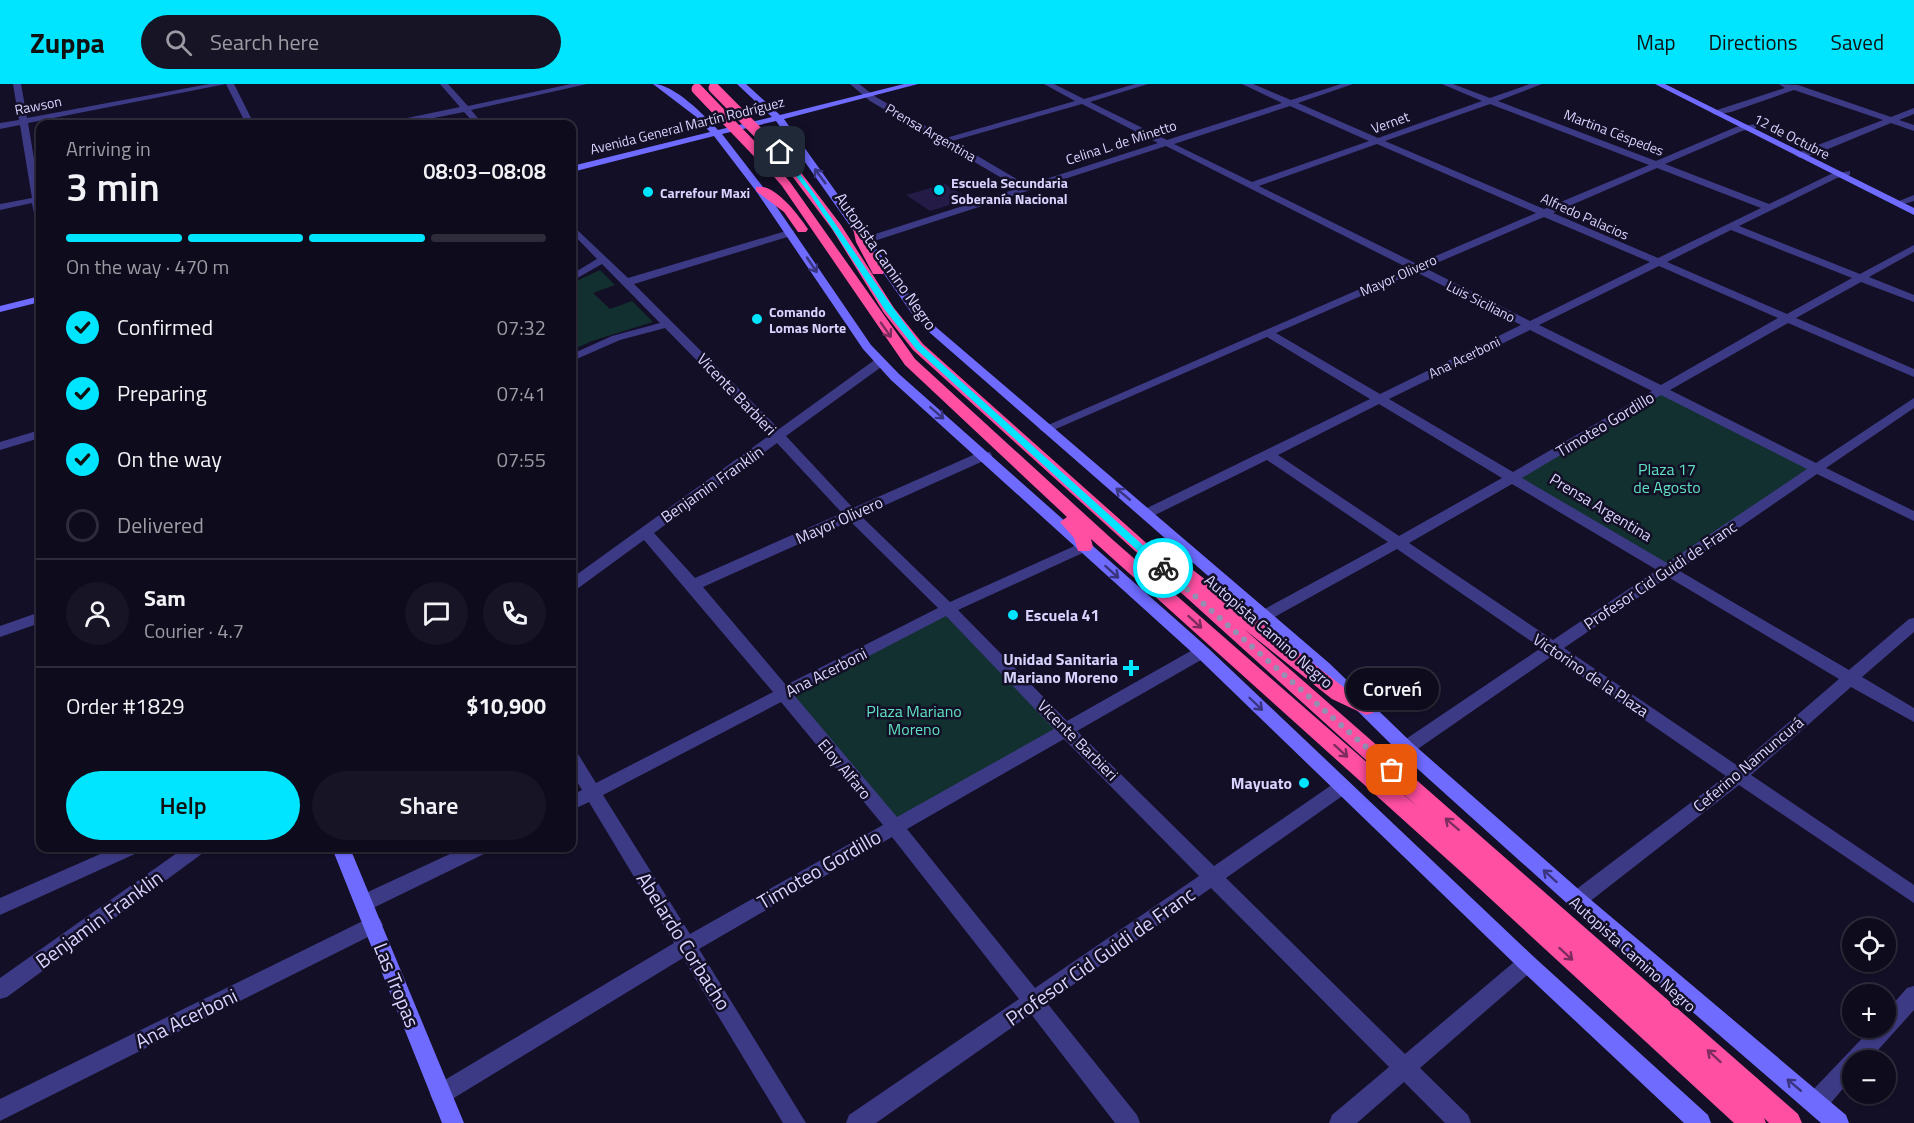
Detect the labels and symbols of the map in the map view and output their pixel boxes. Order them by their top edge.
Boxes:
street label: Rawson [13,90,63,120]
street label: Avenida General Martín Rodríguez [588,91,786,159]
street label: Prensa Argentina [882,98,980,166]
street label: Martina Céspedes [1561,103,1667,161]
street label: Vernet [1368,105,1412,139]
street label: 12 de Octubre [1750,108,1834,164]
street label: Celina L. de Minetto [1063,114,1179,170]
pin [754,126,805,177]
one-way arrow [814,168,827,184]
place label: Escuela Secundaria Soberanía Nacional [951,172,1068,209]
place label: Carrefour Maxi [660,182,750,203]
marker: Escuela Secundaria Soberanía Nacional [932,183,946,197]
marker: Carrefour Maxi [641,185,655,199]
street label: Autopista Camino Negro [829,187,943,335]
street label: Alfredo Palacios [1538,187,1632,245]
street label: Mayor Olivero [1356,249,1440,301]
one-way arrow [806,256,818,272]
street label: Luis Siciliano [1443,275,1519,327]
place label: Comando Lomas Norte [769,301,846,338]
marker: Comando Lomas Norte [750,312,764,326]
one-way arrow [879,321,892,338]
street label: Ana Acerboni [1425,331,1503,383]
street label: Vicente Barbieri [692,348,782,440]
street label: Timoteo Gordillo [1551,385,1659,463]
one-way arrow [929,406,944,420]
street label: Benjamin Franklin [656,440,768,528]
park label: Plaza 17 de Agosto [1633,457,1701,499]
street label: Prensa Argentina [1545,467,1657,547]
one-way arrow [1115,488,1131,501]
street label: Mayor Olivero [791,490,887,550]
street label: Profesor Cid Guidi de Franc [1579,515,1741,635]
courier [1133,538,1193,598]
one-way arrow [1105,565,1120,579]
street label: Autopista Camino Negro [1199,568,1339,694]
place label: Escuela 41 [1025,603,1100,627]
marker: Escuela 41 [1006,608,1020,622]
one-way arrow [1187,615,1202,629]
street label: Victorino de la Plaza [1528,627,1654,723]
street label: Ana Acerboni [781,641,871,703]
place label: Unidad Sanitaria Mariano Moreno [1003,647,1118,689]
marker: Unidad Sanitaria Mariano Moreno [1122,659,1140,677]
callout: Corveń [1346,668,1438,710]
street label: Vicente Barbieri [1032,694,1124,786]
one-way arrow [1248,697,1263,712]
park label: Plaza Mariano Moreno [866,699,962,741]
street label: Ceferino Namuncurá [1688,711,1808,817]
street label: Eloy Alfaro [813,734,877,804]
one-way arrow [1333,744,1348,758]
pin [1366,744,1417,795]
place label: Mayuato [1231,771,1292,795]
marker: Mayuato [1297,776,1311,790]
one-way arrow [1444,817,1460,830]
street label: Timoteo Gordillo [751,821,887,917]
street label: Benjamin Franklin [29,862,169,976]
street label: Abelardo Corbacho [629,866,739,1016]
one-way arrow [1543,869,1558,883]
street label: Profesor Cid Guidi de Franc [999,879,1201,1033]
street label: Autopista Camino Negro [1564,890,1702,1018]
street label: Las Tropas [366,938,428,1032]
one-way arrow [1559,947,1574,961]
street label: Ana Acerboni [129,980,243,1056]
one-way arrow [1707,1049,1722,1063]
one-way arrow [1787,1078,1802,1092]

